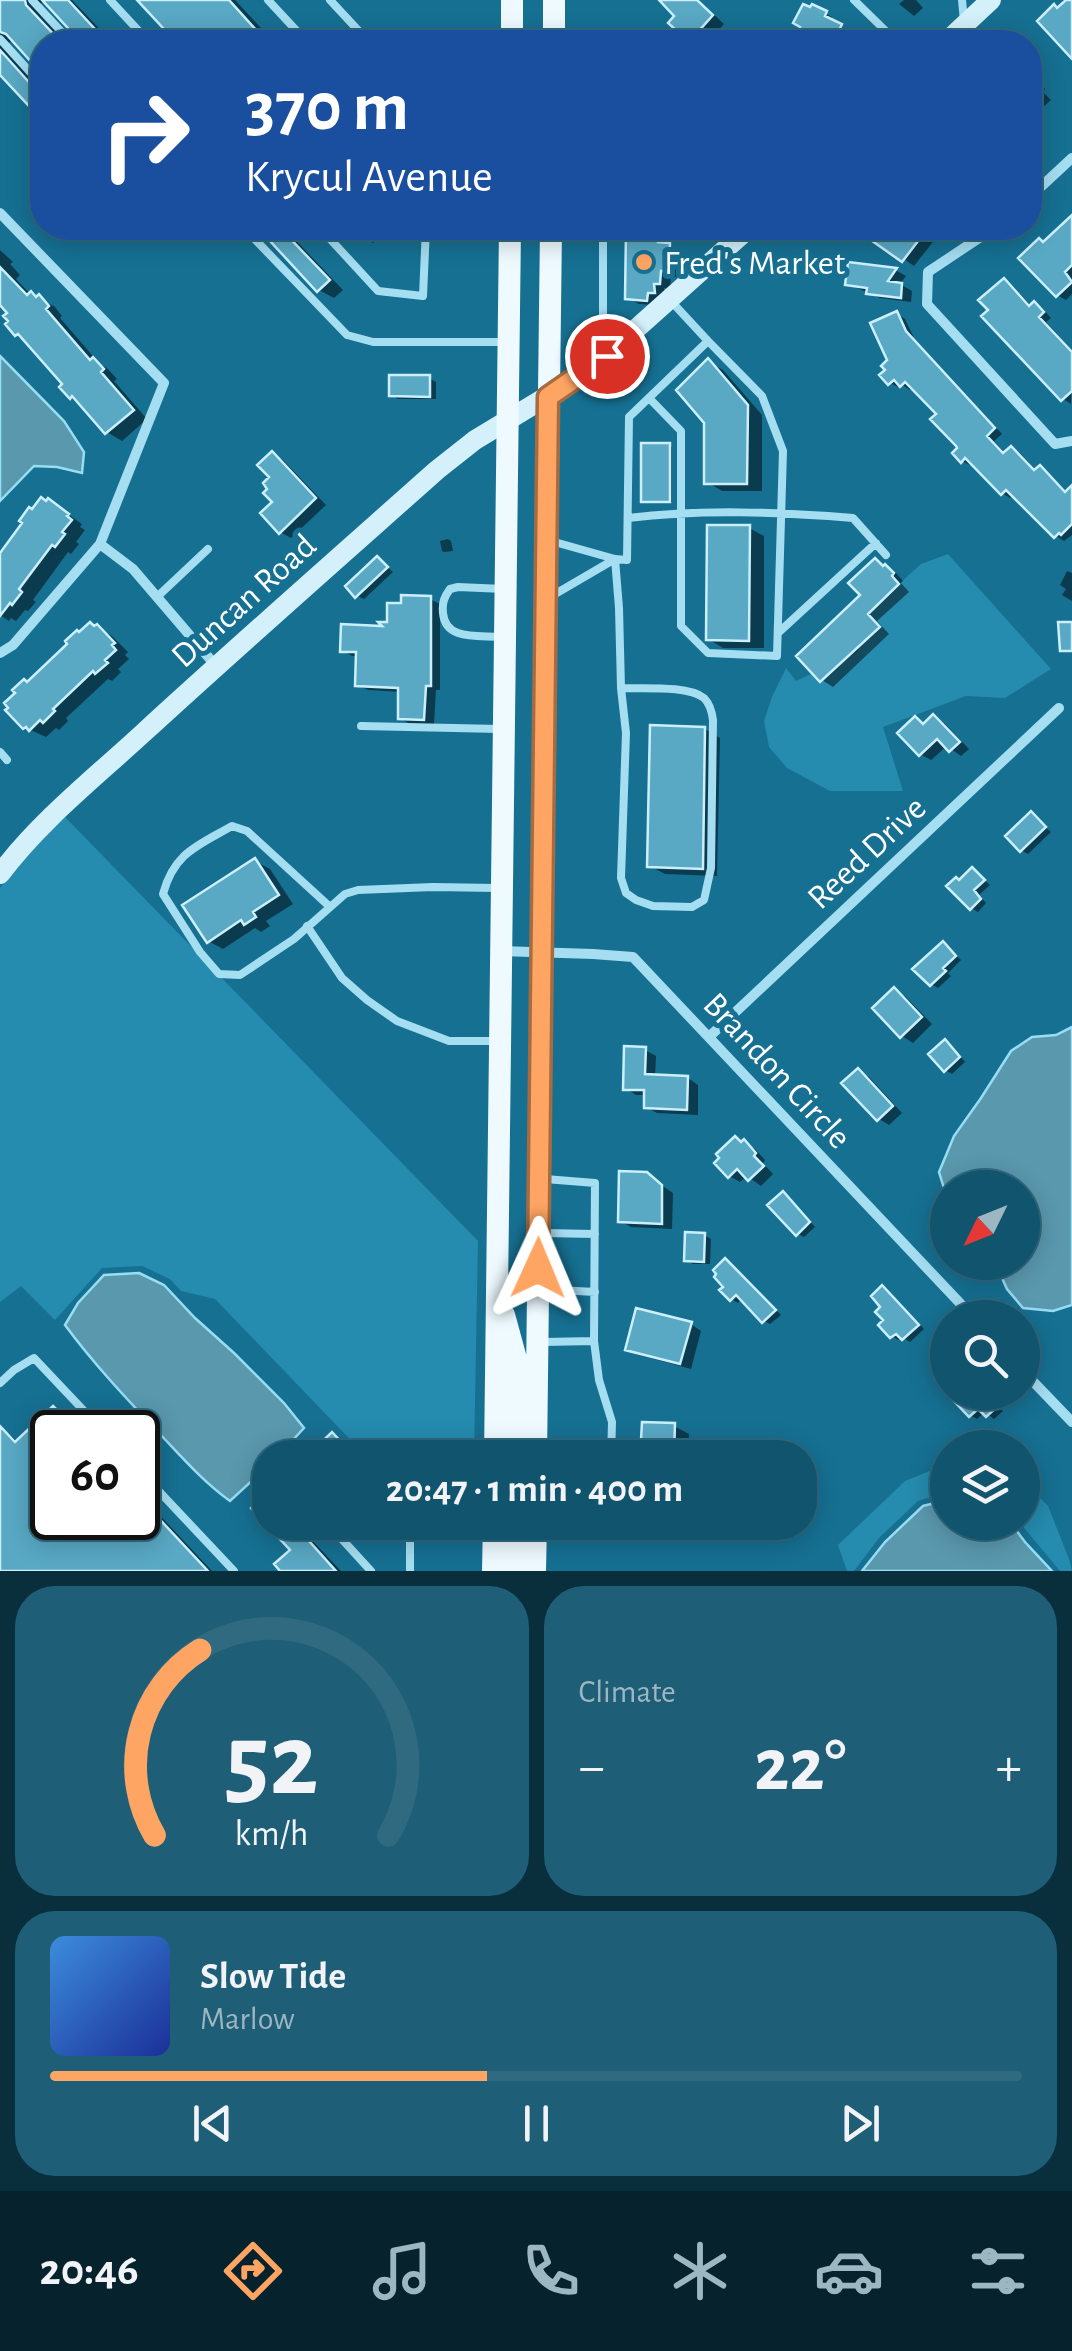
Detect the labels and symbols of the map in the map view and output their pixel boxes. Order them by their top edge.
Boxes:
place label: Fred's Market [664,246,845,281]
marker: Fred's Market [633,251,655,273]
pin [565,314,650,399]
street label: Duncan Road [165,528,323,675]
street label: Reed Drive [801,790,933,916]
street label: Brandon Circle [696,987,857,1155]
north arrow [930,1170,1040,1280]
position arrow [486,1216,590,1320]
speed limit sign: 60 [30,1410,160,1540]

